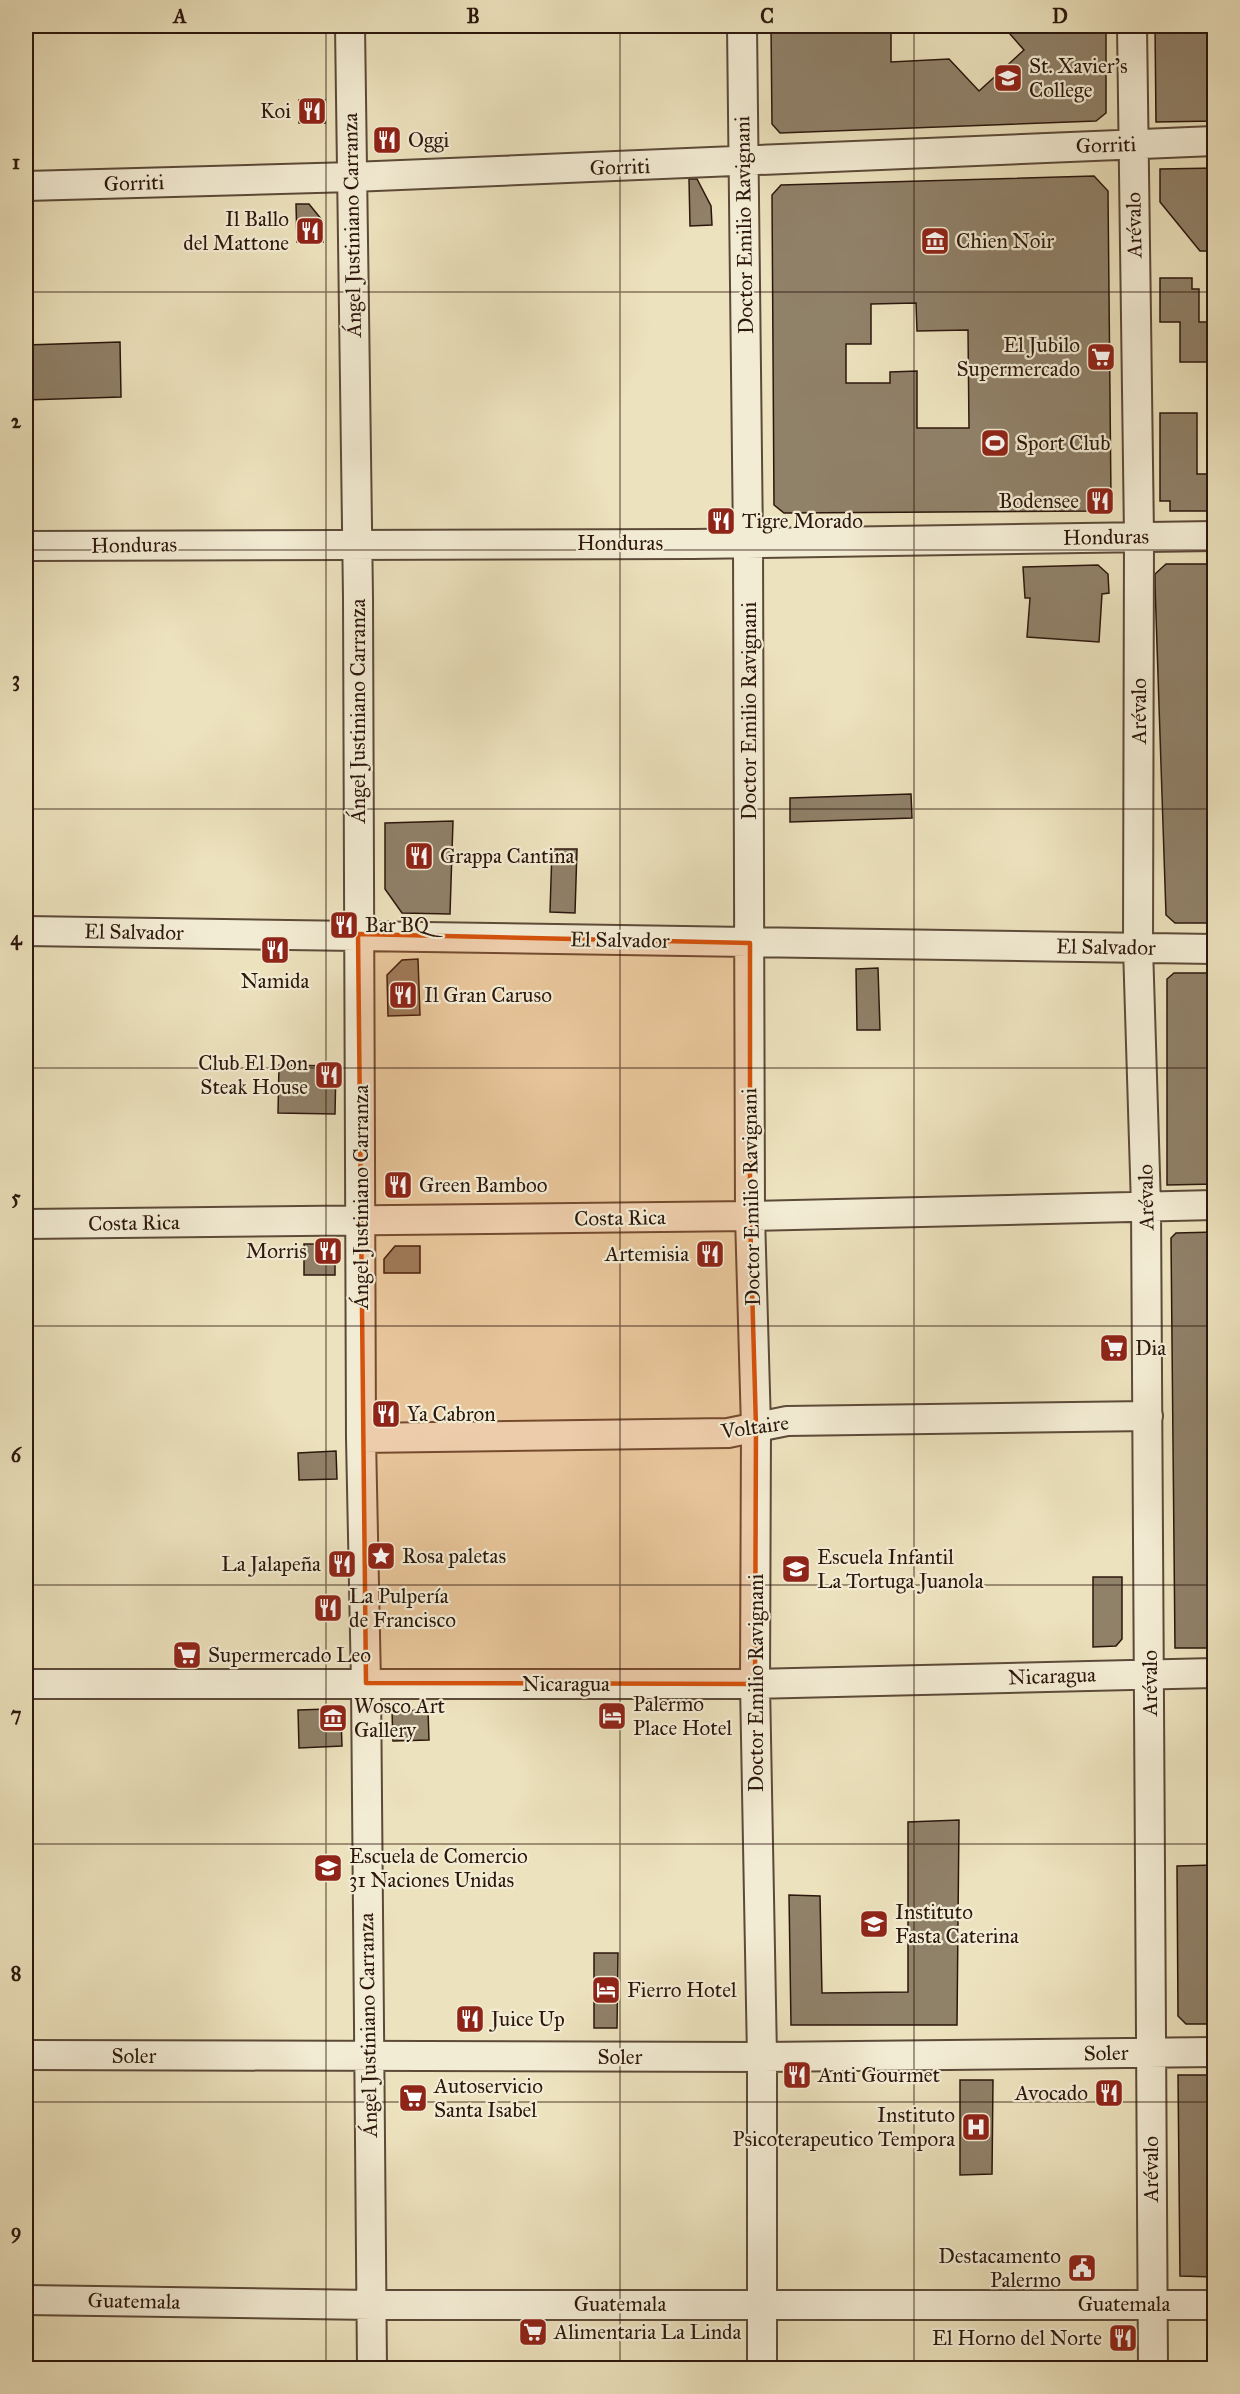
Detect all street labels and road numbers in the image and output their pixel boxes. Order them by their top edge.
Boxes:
street label: Ángel Justiniano Carranza [337,112,367,339]
street label: Doctor Emilio Ravignani [729,115,759,334]
street label: Gorriti [1075,131,1137,159]
street label: Gorriti [589,153,651,181]
street label: Gorriti [103,169,165,197]
street label: Arévalo [1120,192,1148,259]
street label: Honduras [1063,523,1149,551]
street label: Honduras [577,530,663,556]
street label: Honduras [91,531,177,559]
street label: Ángel Justiniano Carranza [345,599,371,824]
street label: Doctor Emilio Ravignani [736,602,762,820]
street label: Arévalo [1126,678,1152,745]
street label: El Salvador [84,918,184,946]
street label: El Salvador [570,926,670,954]
street label: El Salvador [1056,933,1156,961]
street label: Ángel Justiniano Carranza [348,1085,374,1310]
street label: Doctor Emilio Ravignani [736,1087,766,1306]
street label: Arévalo [1132,1164,1160,1231]
street label: Costa Rica [574,1204,666,1232]
street label: Costa Rica [88,1209,180,1237]
street label: Voltaire [719,1409,791,1445]
street label: Doctor Emilio Ravignani [743,1574,769,1792]
street label: Arévalo [1137,1650,1163,1717]
street label: Nicaragua [1008,1661,1097,1691]
street label: Nicaragua [522,1671,610,1697]
street label: Ángel Justiniano Carranza [353,1912,383,2139]
street label: Soler [1083,2040,1129,2066]
street label: Soler [112,2043,157,2069]
street label: Soler [598,2044,643,2070]
street label: Arévalo [1138,2136,1164,2203]
street label: Guatemala [87,2287,181,2315]
street label: Guatemala [574,2291,666,2317]
street label: Guatemala [1078,2291,1170,2317]

